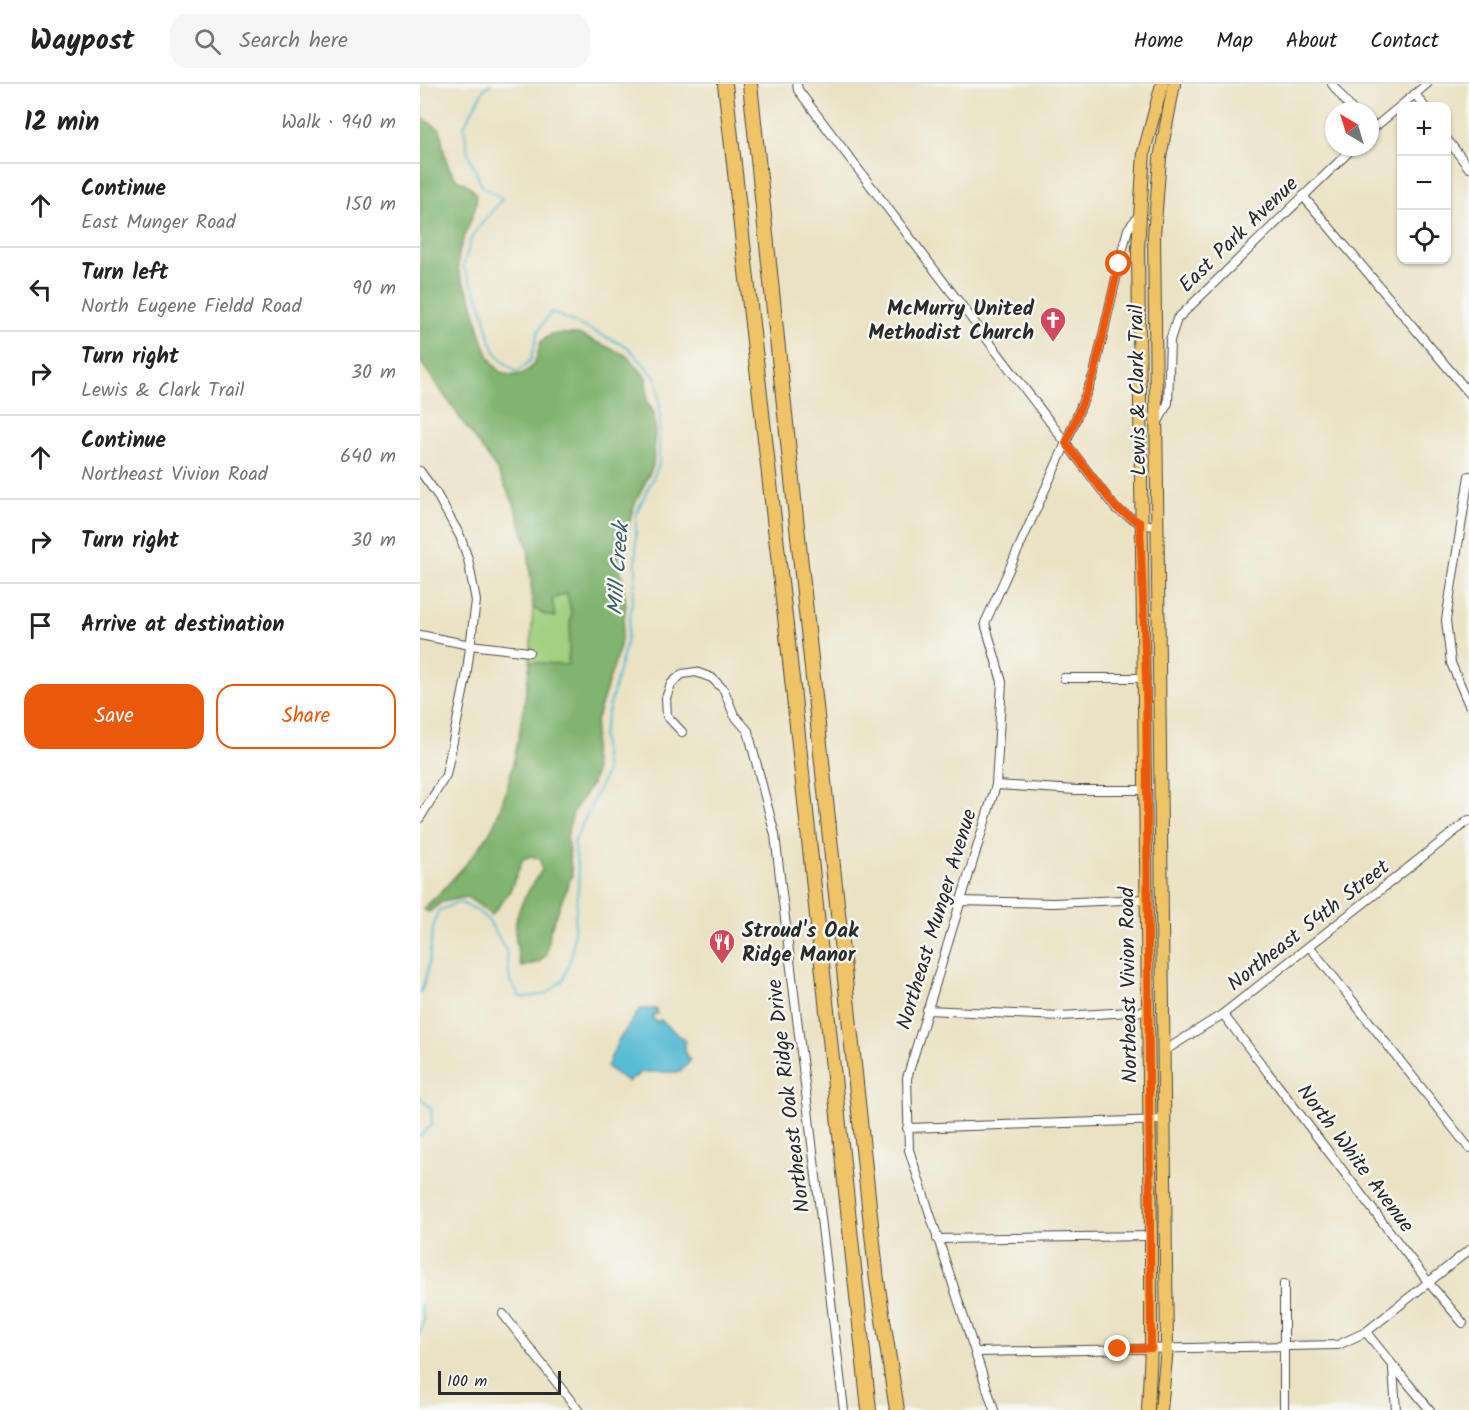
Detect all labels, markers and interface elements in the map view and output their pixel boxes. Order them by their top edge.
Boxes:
search box [170,14,590,68]
text: Waypost [30,19,134,64]
text: Search here [239,24,348,59]
icon: search [191,25,224,58]
text: Home [1134,25,1183,58]
text: Map [1216,25,1253,58]
text: About [1286,25,1337,58]
text: Contact [1370,25,1439,58]
text: 12 min [24,102,99,144]
north arrow [1325,102,1379,156]
map controls [1397,102,1451,264]
button: + [1397,102,1451,156]
text: Walk · 940 m [281,107,396,139]
button: − [1397,156,1451,210]
street label: East Park Avenue [1171,169,1307,301]
text: Continue [81,172,166,207]
icon: ahead [24,189,57,222]
text: 150 m [345,189,396,221]
text: East Munger Road [81,207,236,239]
button: locate [1397,210,1451,264]
route start [1105,250,1131,276]
text: Turn left [81,256,168,291]
icon: left [24,273,57,306]
text: 90 m [352,273,396,305]
text: North Eugene Fieldd Road [81,291,301,323]
place label: McMurry United Methodist Church [868,293,1035,350]
street label: Lewis & Clark Trail [1121,304,1156,476]
church icon: McMurry United Methodist Church [1038,305,1068,343]
text: Turn right [81,340,179,375]
icon: right [24,357,57,390]
text: 30 m [351,357,396,389]
text: Lewis & Clark Trail [81,375,244,407]
text: Continue [81,424,166,459]
icon: ahead [24,441,57,474]
text: 640 m [340,441,396,473]
text: Northeast Vivion Road [81,459,268,491]
water label: Mill Creek [599,518,640,617]
text: Turn right [81,524,179,559]
icon: right [24,525,57,558]
text: 30 m [351,525,396,557]
text: Arrive at destination [81,608,284,643]
icon: arrive [24,609,57,642]
button: Save [24,684,204,749]
button: Share [216,684,396,749]
street label: Northeast Munger Avenue [888,804,987,1034]
street label: Northeast 54th Street [1220,851,1398,1000]
street label: Northeast Vivion Road [1111,886,1148,1083]
place label: Stroud's Oak Ridge Manor [742,915,859,972]
restaurant icon: Stroud's Oak Ridge Manor [707,927,737,965]
street label: Northeast Oak Ridge Drive [759,977,820,1215]
street label: North White Avenue [1288,1078,1422,1241]
route end [1104,1335,1130,1361]
scale bar [438,1368,561,1396]
text: 100 m [447,1369,487,1394]

